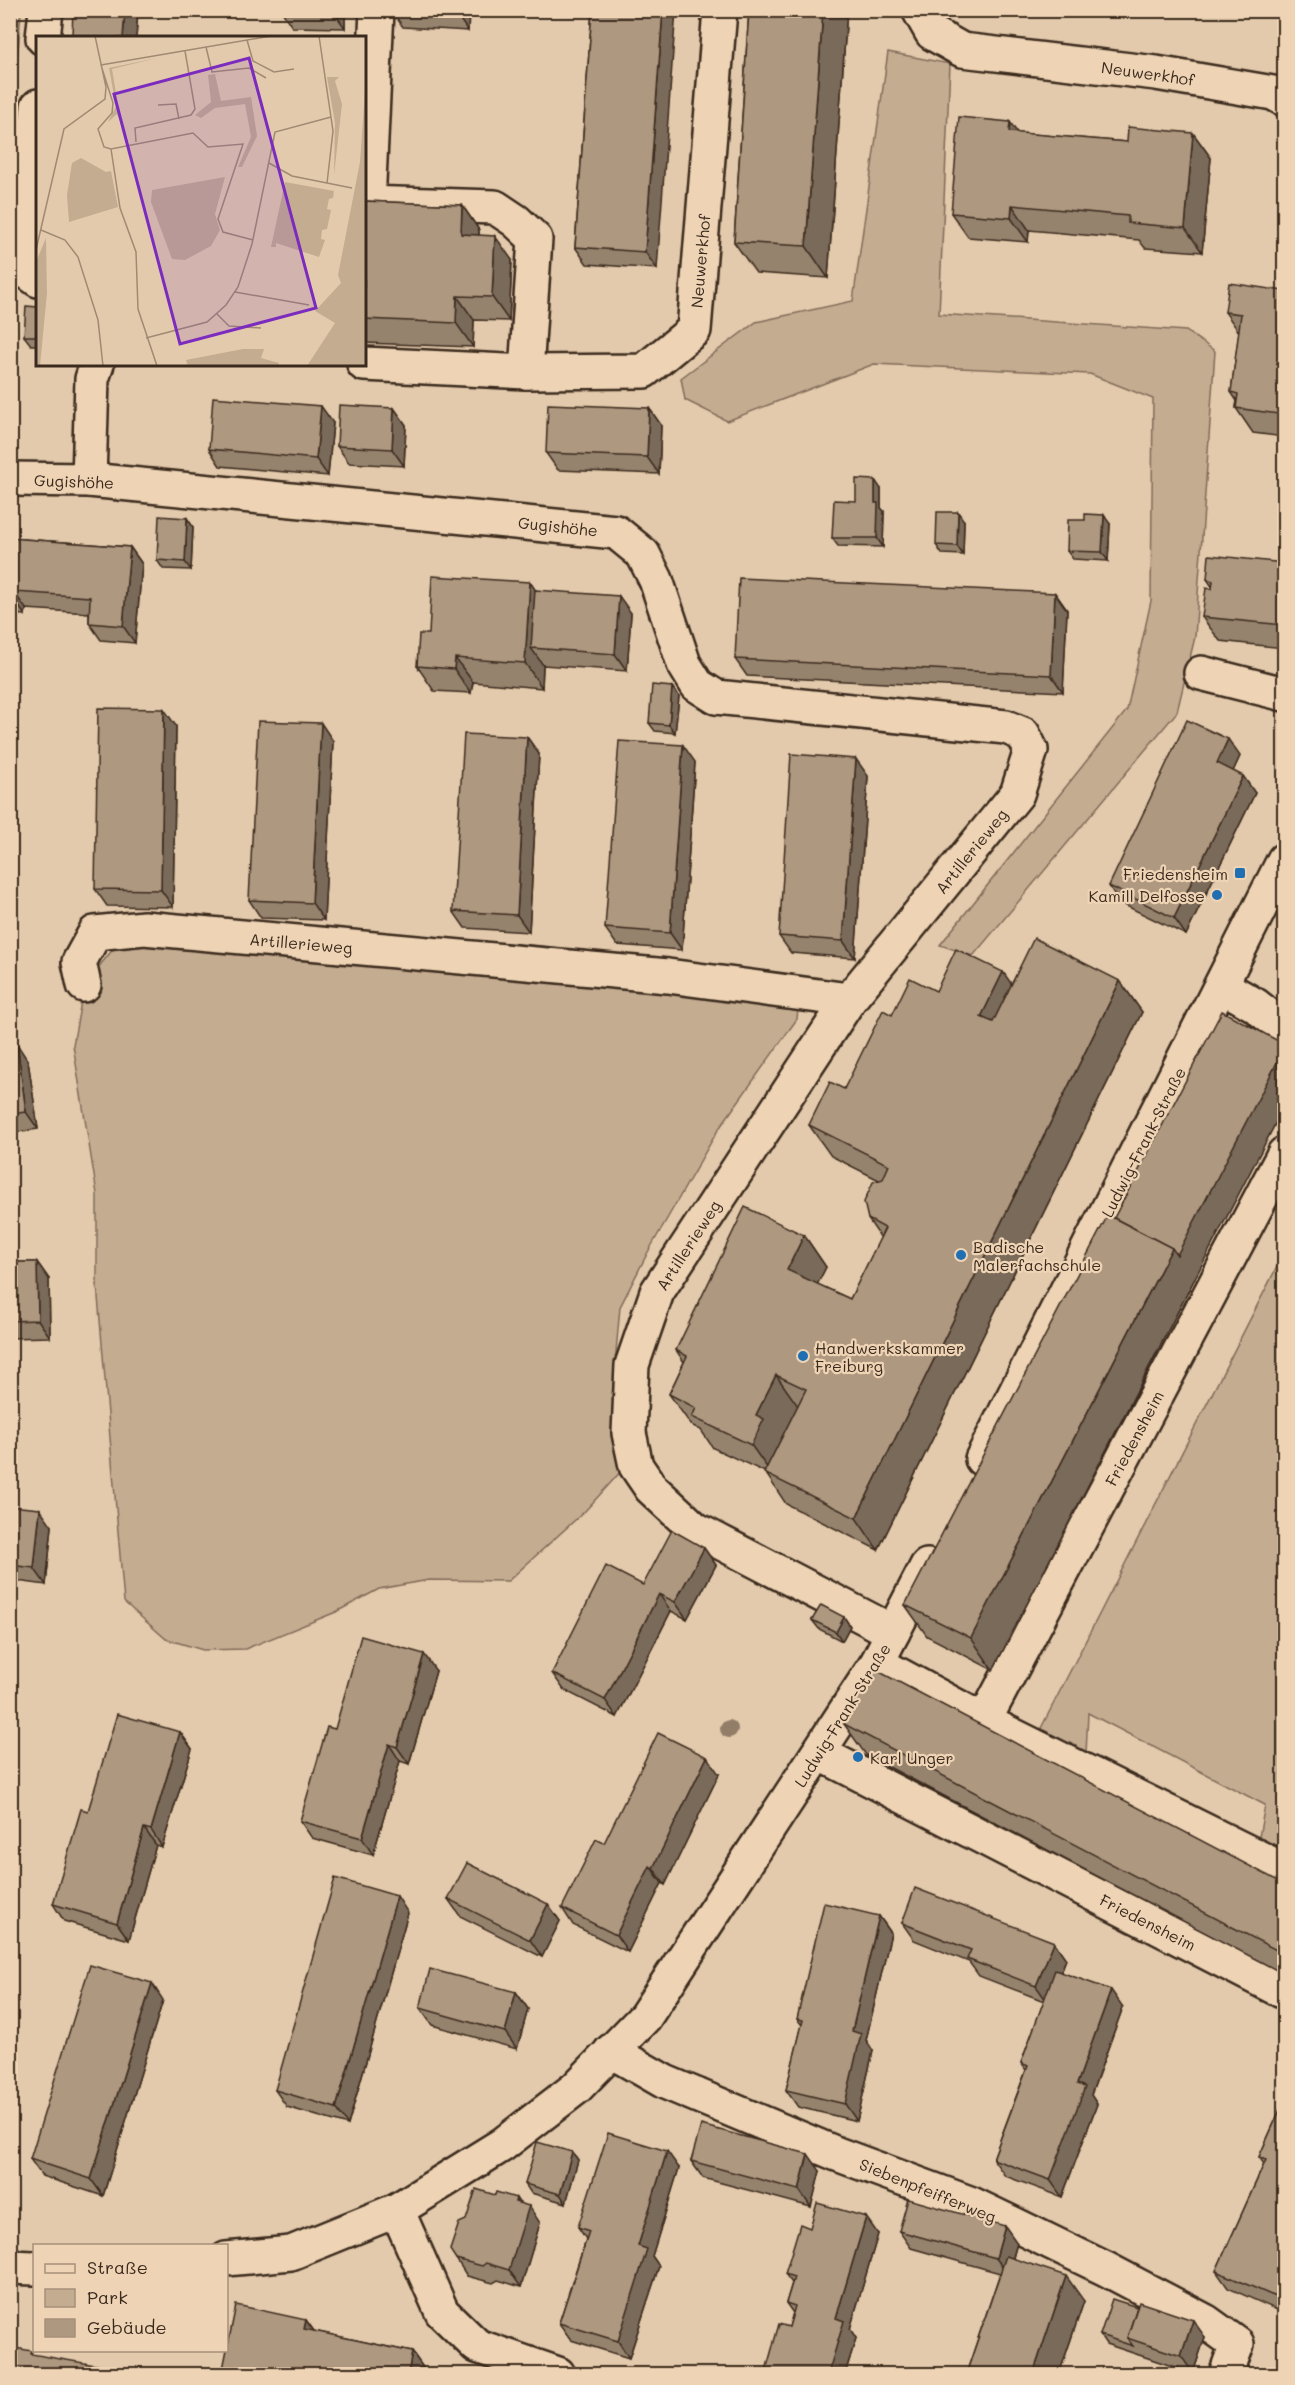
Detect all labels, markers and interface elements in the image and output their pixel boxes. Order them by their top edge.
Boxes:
inset map [36,36,366,366]
street label: Neuwerkhof [1100,56,1197,90]
street label: Neuwerkhof [685,212,715,309]
street label: Gugishöhe [34,469,114,493]
street label: Gugishöhe [517,511,599,541]
street label: Artillerieweg [930,804,1012,898]
place label: Friedensheim [1123,863,1228,884]
marker: Friedensheim [1233,866,1247,880]
place label: Kamill Delfosse [1088,885,1205,906]
marker: Kamill Delfosse [1210,888,1224,902]
street label: Artillerieweg [249,928,353,958]
street label: Ludwig-Frank-Straße [1096,1063,1190,1221]
street label: Artillerieweg [651,1196,725,1294]
place label: Badische Malerfachschule [973,1236,1101,1275]
marker: Badische Malerfachschule [954,1248,968,1262]
place label: Handwerkskammer Freiburg [815,1337,964,1376]
marker: Handwerkskammer Freiburg [796,1349,810,1363]
street label: Friedensheim [1100,1387,1168,1489]
street label: Ludwig-Frank-Straße [789,1639,895,1791]
place label: Karl Unger [870,1747,954,1768]
marker: Karl Unger [851,1750,865,1764]
street label: Friedensheim [1096,1889,1200,1955]
street label: Siebenpfeifferweg [857,2153,999,2227]
legend [33,2244,228,2352]
text: Straße [87,2255,148,2279]
text: Park [87,2285,128,2309]
text: Gebäude [87,2315,167,2339]

